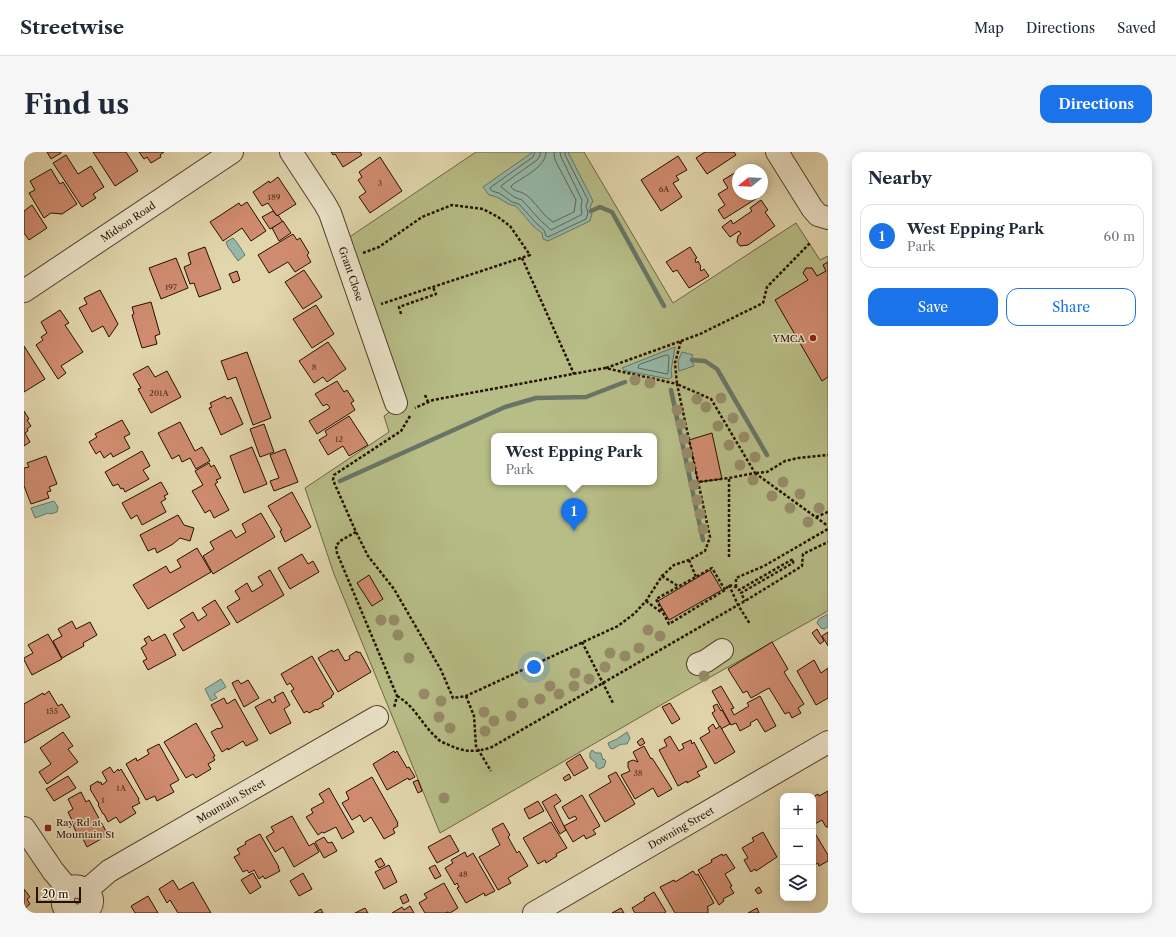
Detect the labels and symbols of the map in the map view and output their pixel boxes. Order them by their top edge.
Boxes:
north arrow [732,164,768,200]
house number: 3 [378,178,382,188]
house number: 6A [659,184,670,194]
house number: 189 [268,192,281,202]
street label: Midson Road [98,199,158,245]
street label: Grant Close [336,245,367,303]
house number: 197 [165,282,177,292]
place label: YMCA [772,332,806,345]
marker: YMCA [808,333,818,343]
house number: 8 [312,362,317,372]
house number: 201A [149,388,170,398]
house number: 12 [335,434,343,444]
pin: 1 [561,498,587,531]
your location [524,657,544,677]
house number: 155 [46,706,58,716]
house number: 38 [633,768,643,778]
street label: Mountain Street [194,776,268,826]
house number: 1A [116,783,127,793]
house number: 1 [101,795,105,805]
street label: Downing Street [646,804,717,852]
place label: Ray Rd at Mountain St [56,816,115,841]
marker: Ray Rd at Mountain St [43,823,53,833]
house number: 48 [458,869,468,879]
scale bar [36,885,81,904]

